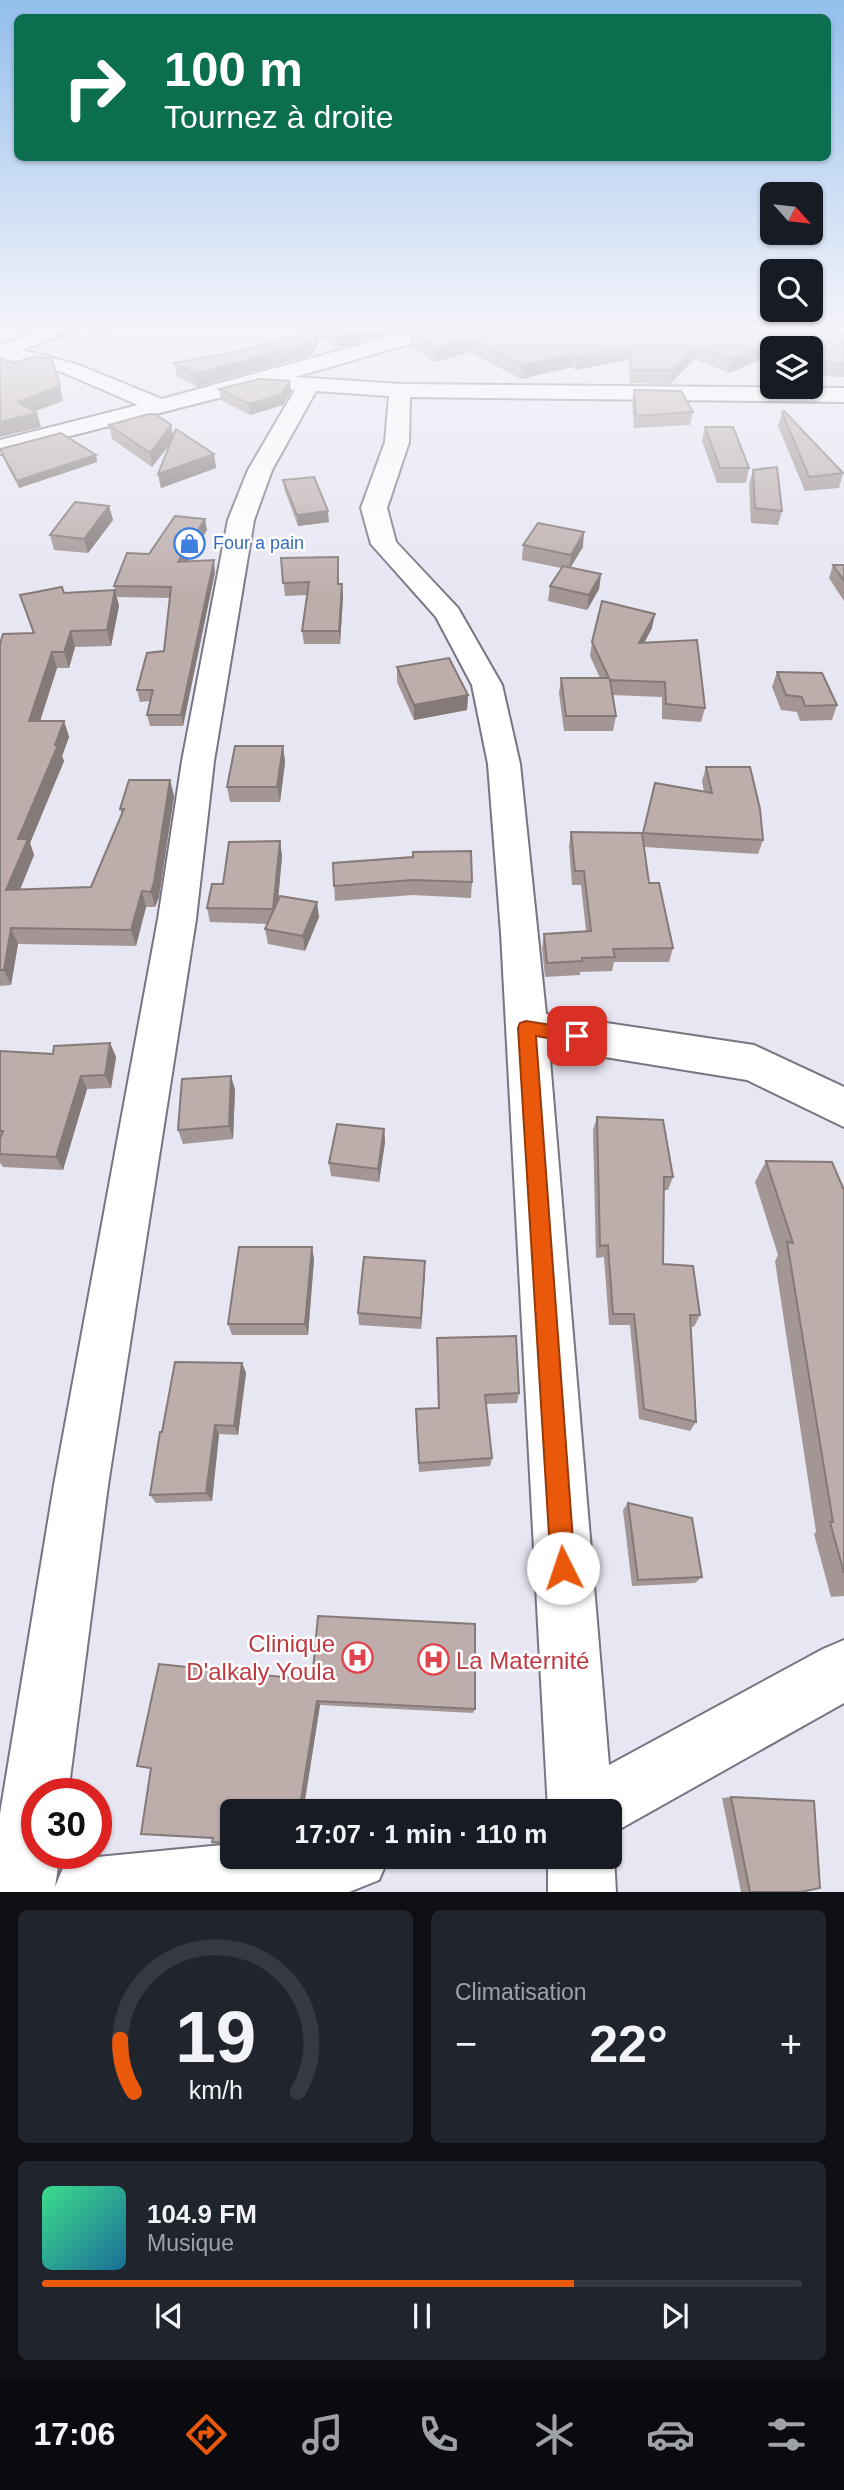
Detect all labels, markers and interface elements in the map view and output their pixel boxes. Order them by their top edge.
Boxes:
icon: right [49,42,140,133]
text: 100 m [164,42,303,96]
text: Tournez à droite [164,99,393,135]
north arrow [760,182,822,245]
map controls [760,182,823,399]
button: search [760,259,823,322]
button: layers [760,336,823,399]
shop icon: Four a pain [173,526,207,560]
place label: Four a pain [213,533,304,553]
pin [547,1006,607,1066]
icon: arrive [558,1017,596,1055]
position arrow [526,1531,600,1605]
place label: Clinique D'alkaly Youla [186,1630,336,1685]
hospital icon: Clinique D'alkaly Youla [341,1640,375,1674]
hospital icon: La Maternité [416,1643,450,1677]
place label: La Maternité [456,1647,589,1674]
speed limit sign: 30 [21,1778,112,1869]
text: 17:07 · 1 min · 110 m [295,1819,547,1849]
text: Climatisation [455,1979,587,2005]
text: 19 [175,1997,256,2078]
text: 22° [589,2015,668,2073]
text: − [455,2023,477,2065]
text: + [780,2023,802,2065]
text: km/h [188,2076,243,2104]
text: 104.9 FM [147,2199,257,2229]
text: Musique [147,2230,234,2256]
icon: previous [150,2297,188,2335]
icon: pause [403,2297,441,2335]
icon: next [656,2297,694,2335]
icon: directions [182,2410,231,2459]
icon: music [298,2410,347,2459]
icon: phone [414,2410,463,2459]
icon: climate [530,2410,579,2459]
icon: car [646,2410,695,2459]
icon: filters [762,2410,811,2459]
text: 17:06 [33,2416,115,2452]

